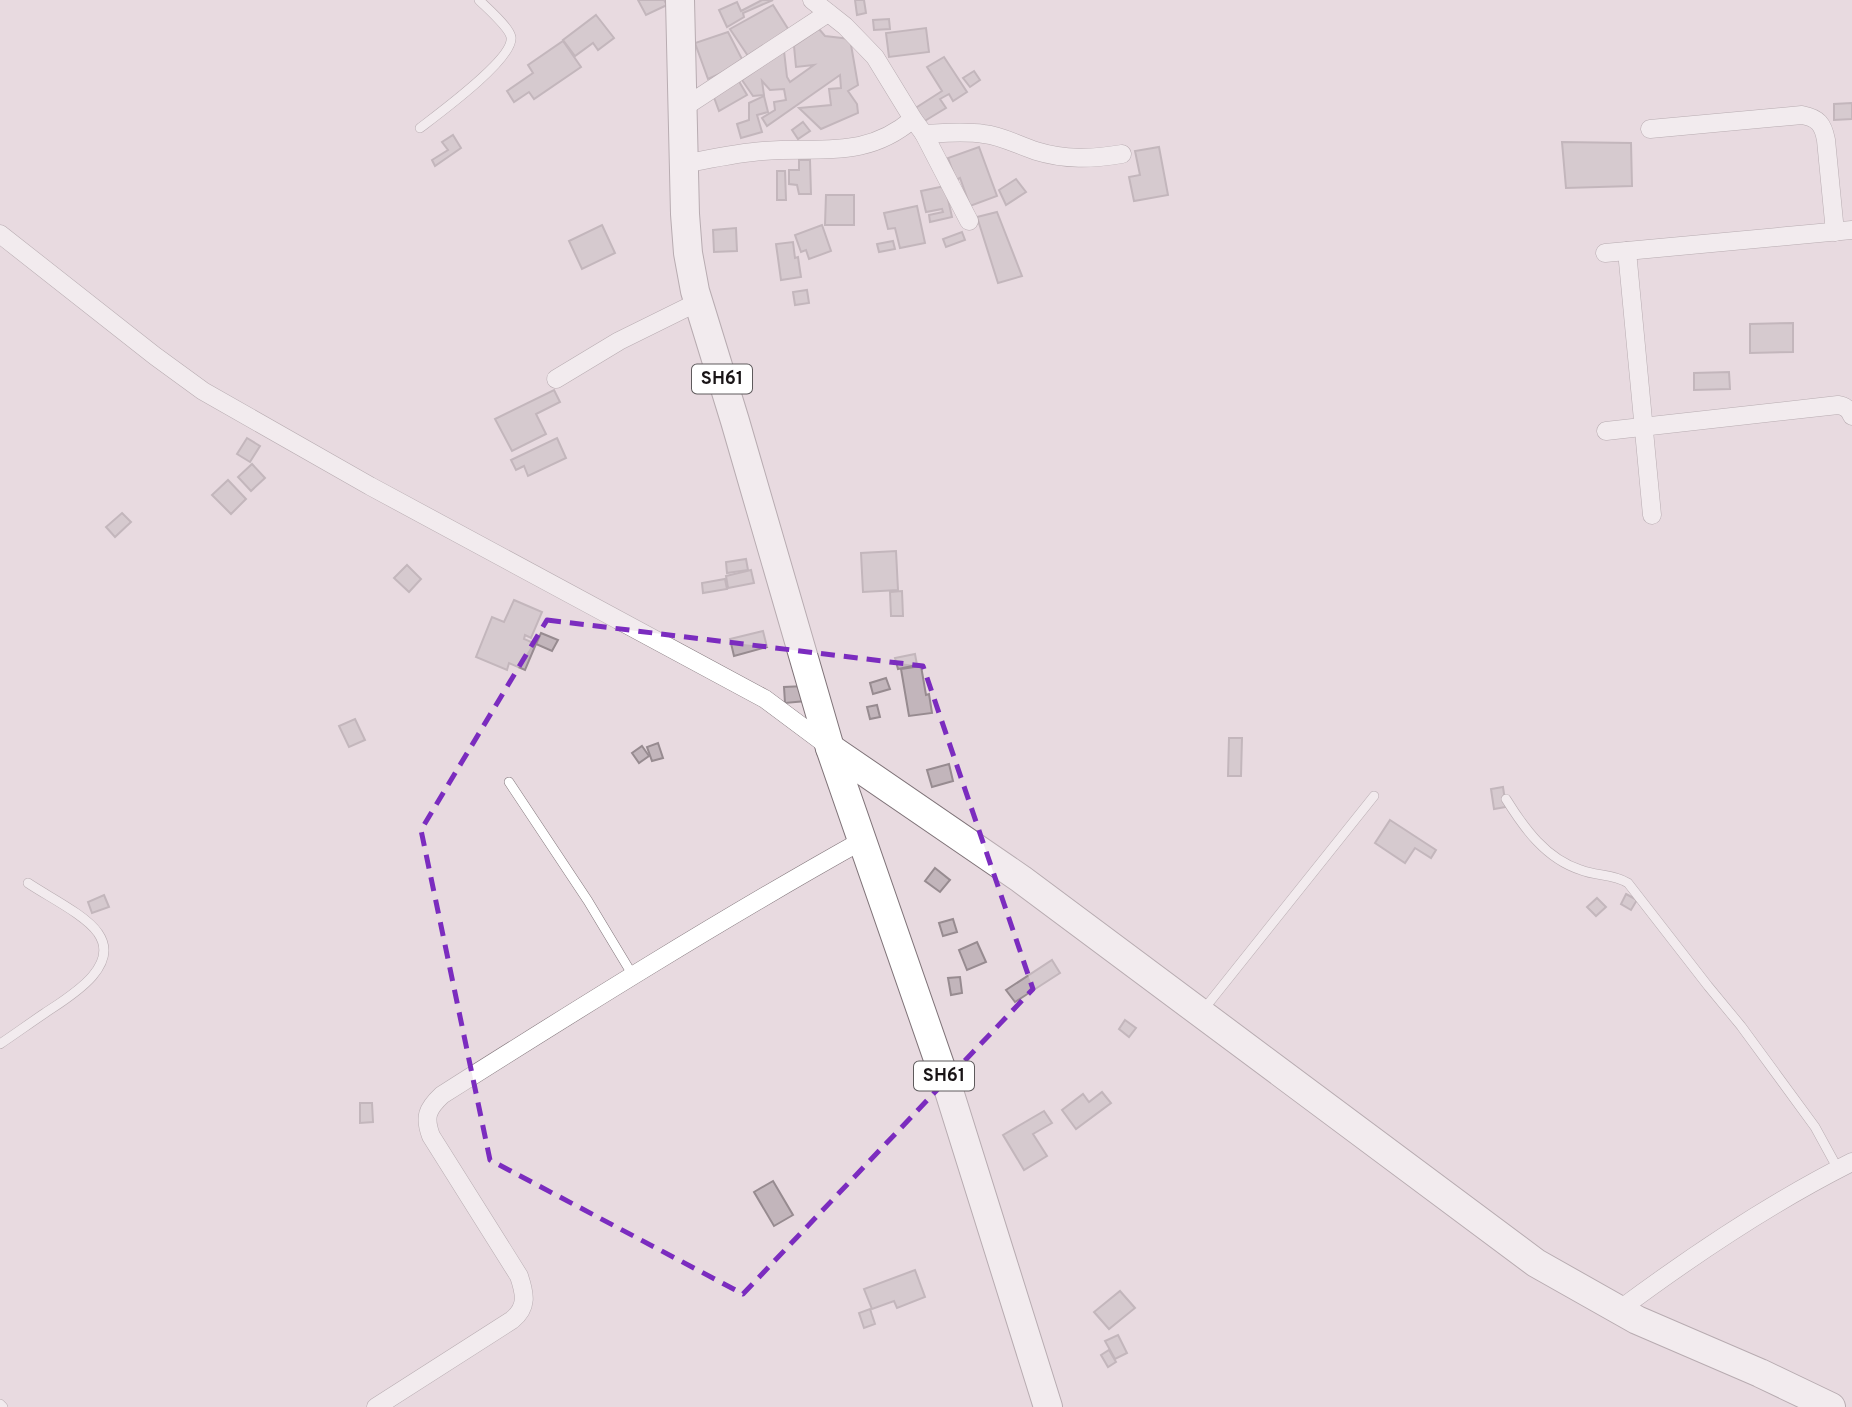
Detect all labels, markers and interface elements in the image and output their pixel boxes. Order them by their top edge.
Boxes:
road number: SH61 [692,365,752,394]
road number: SH61 [914,1062,974,1091]

